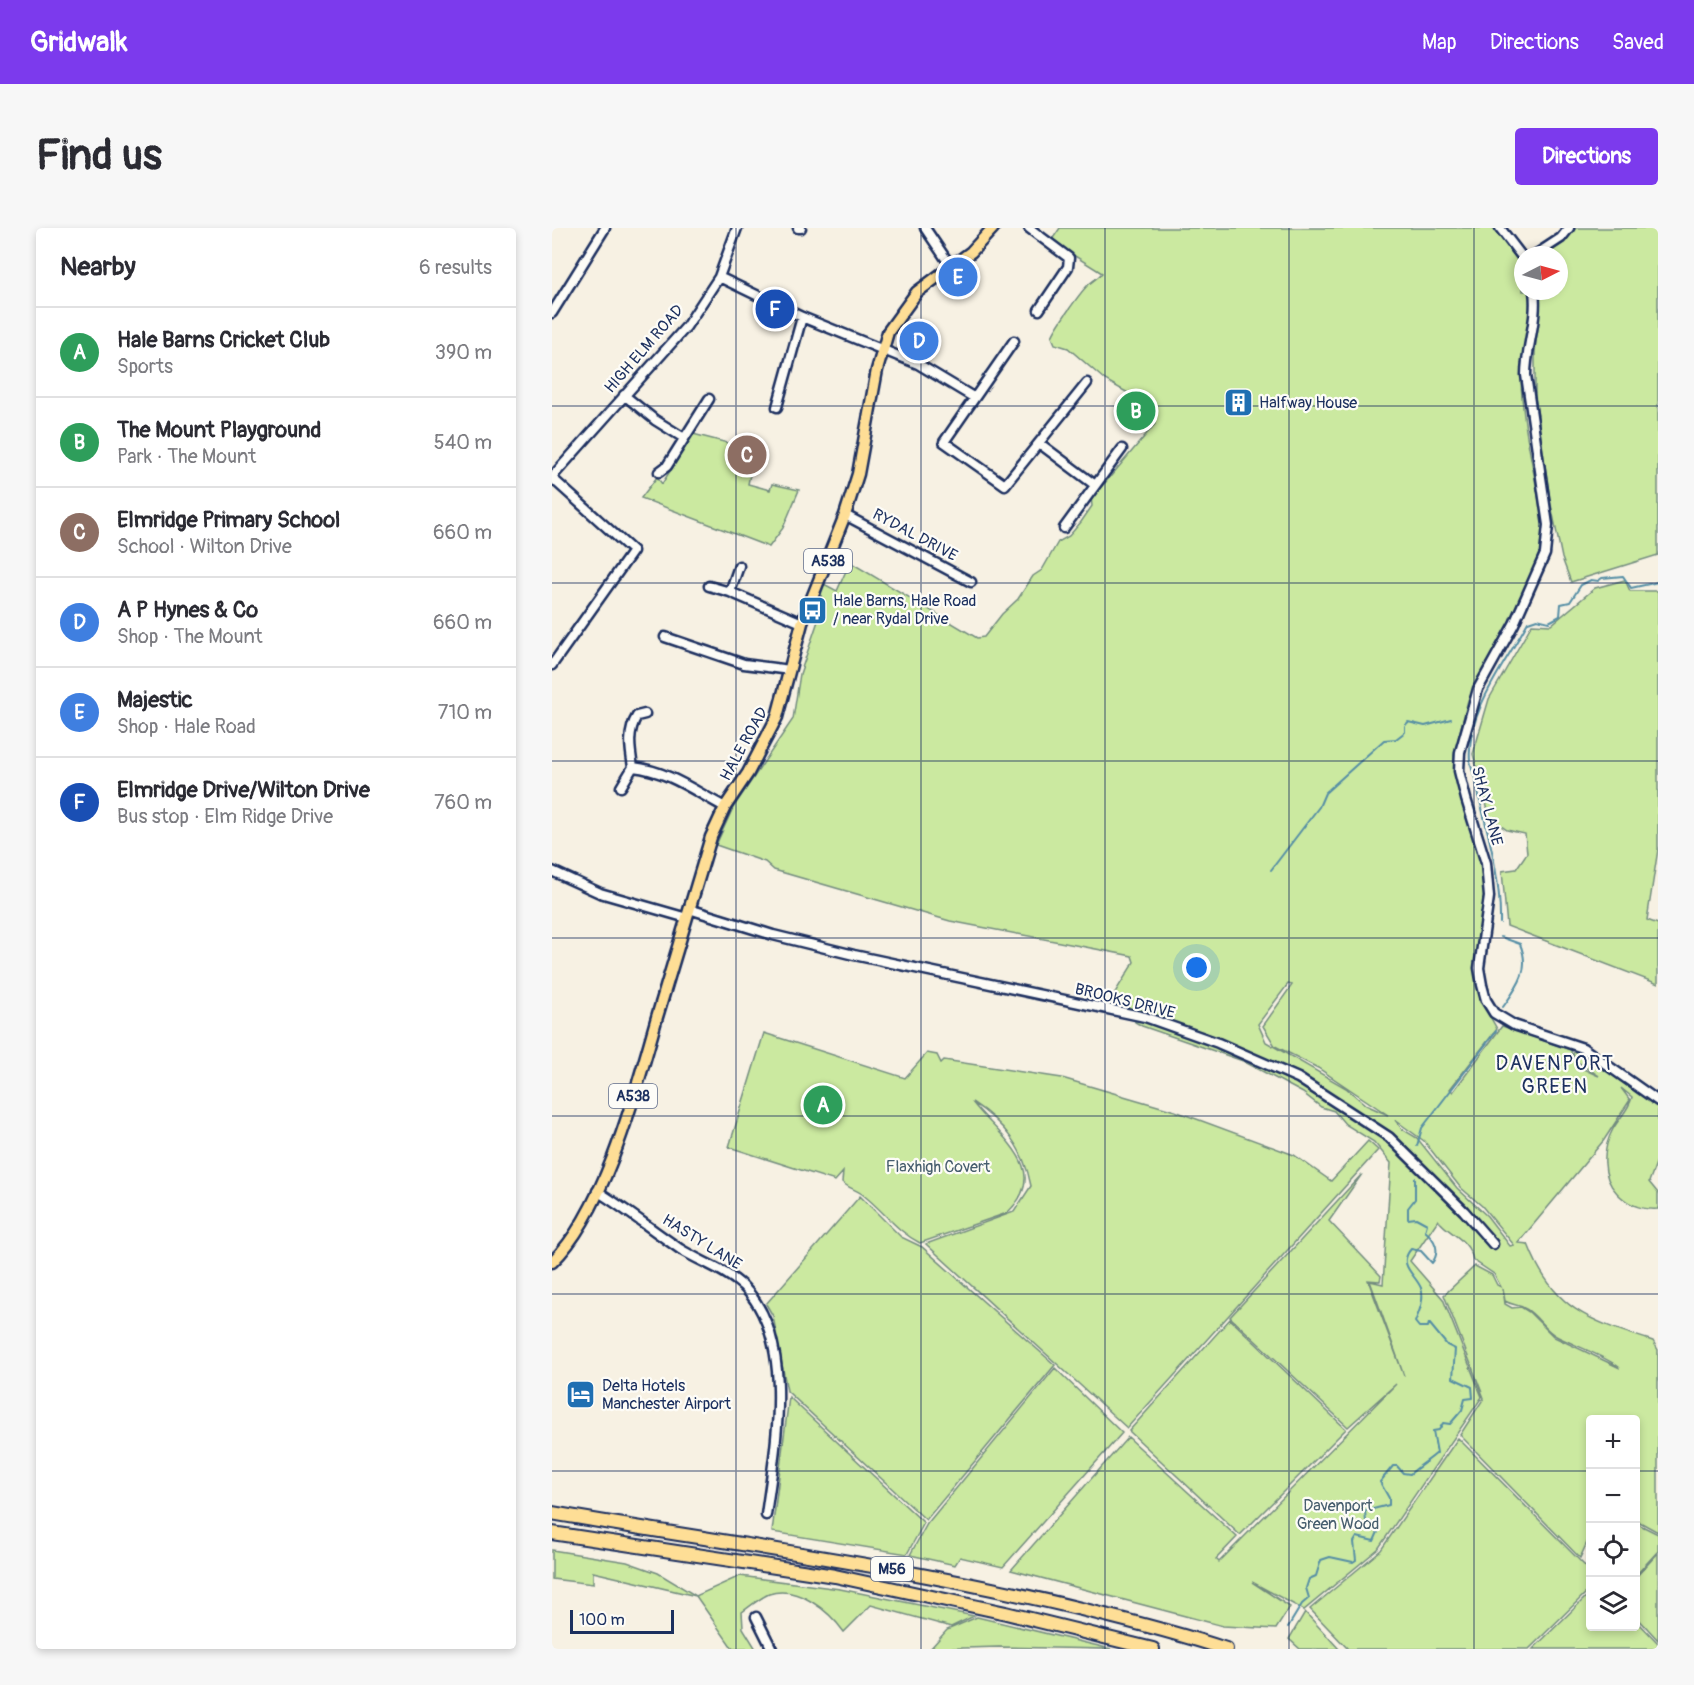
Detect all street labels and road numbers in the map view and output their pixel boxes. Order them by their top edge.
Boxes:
street label: HIGH ELM ROAD [600,301,688,397]
street label: RYDAL DRIVE [869,504,961,566]
road number: A538 [804,549,852,573]
street label: HALE ROAD [716,704,772,784]
street label: SHAY LANE [1467,764,1507,848]
street label: BROOKS DRIVE [1073,979,1177,1023]
road number: A538 [609,1084,657,1108]
street label: HASTY LANE [659,1210,745,1274]
road number: M56 [871,1557,913,1581]

